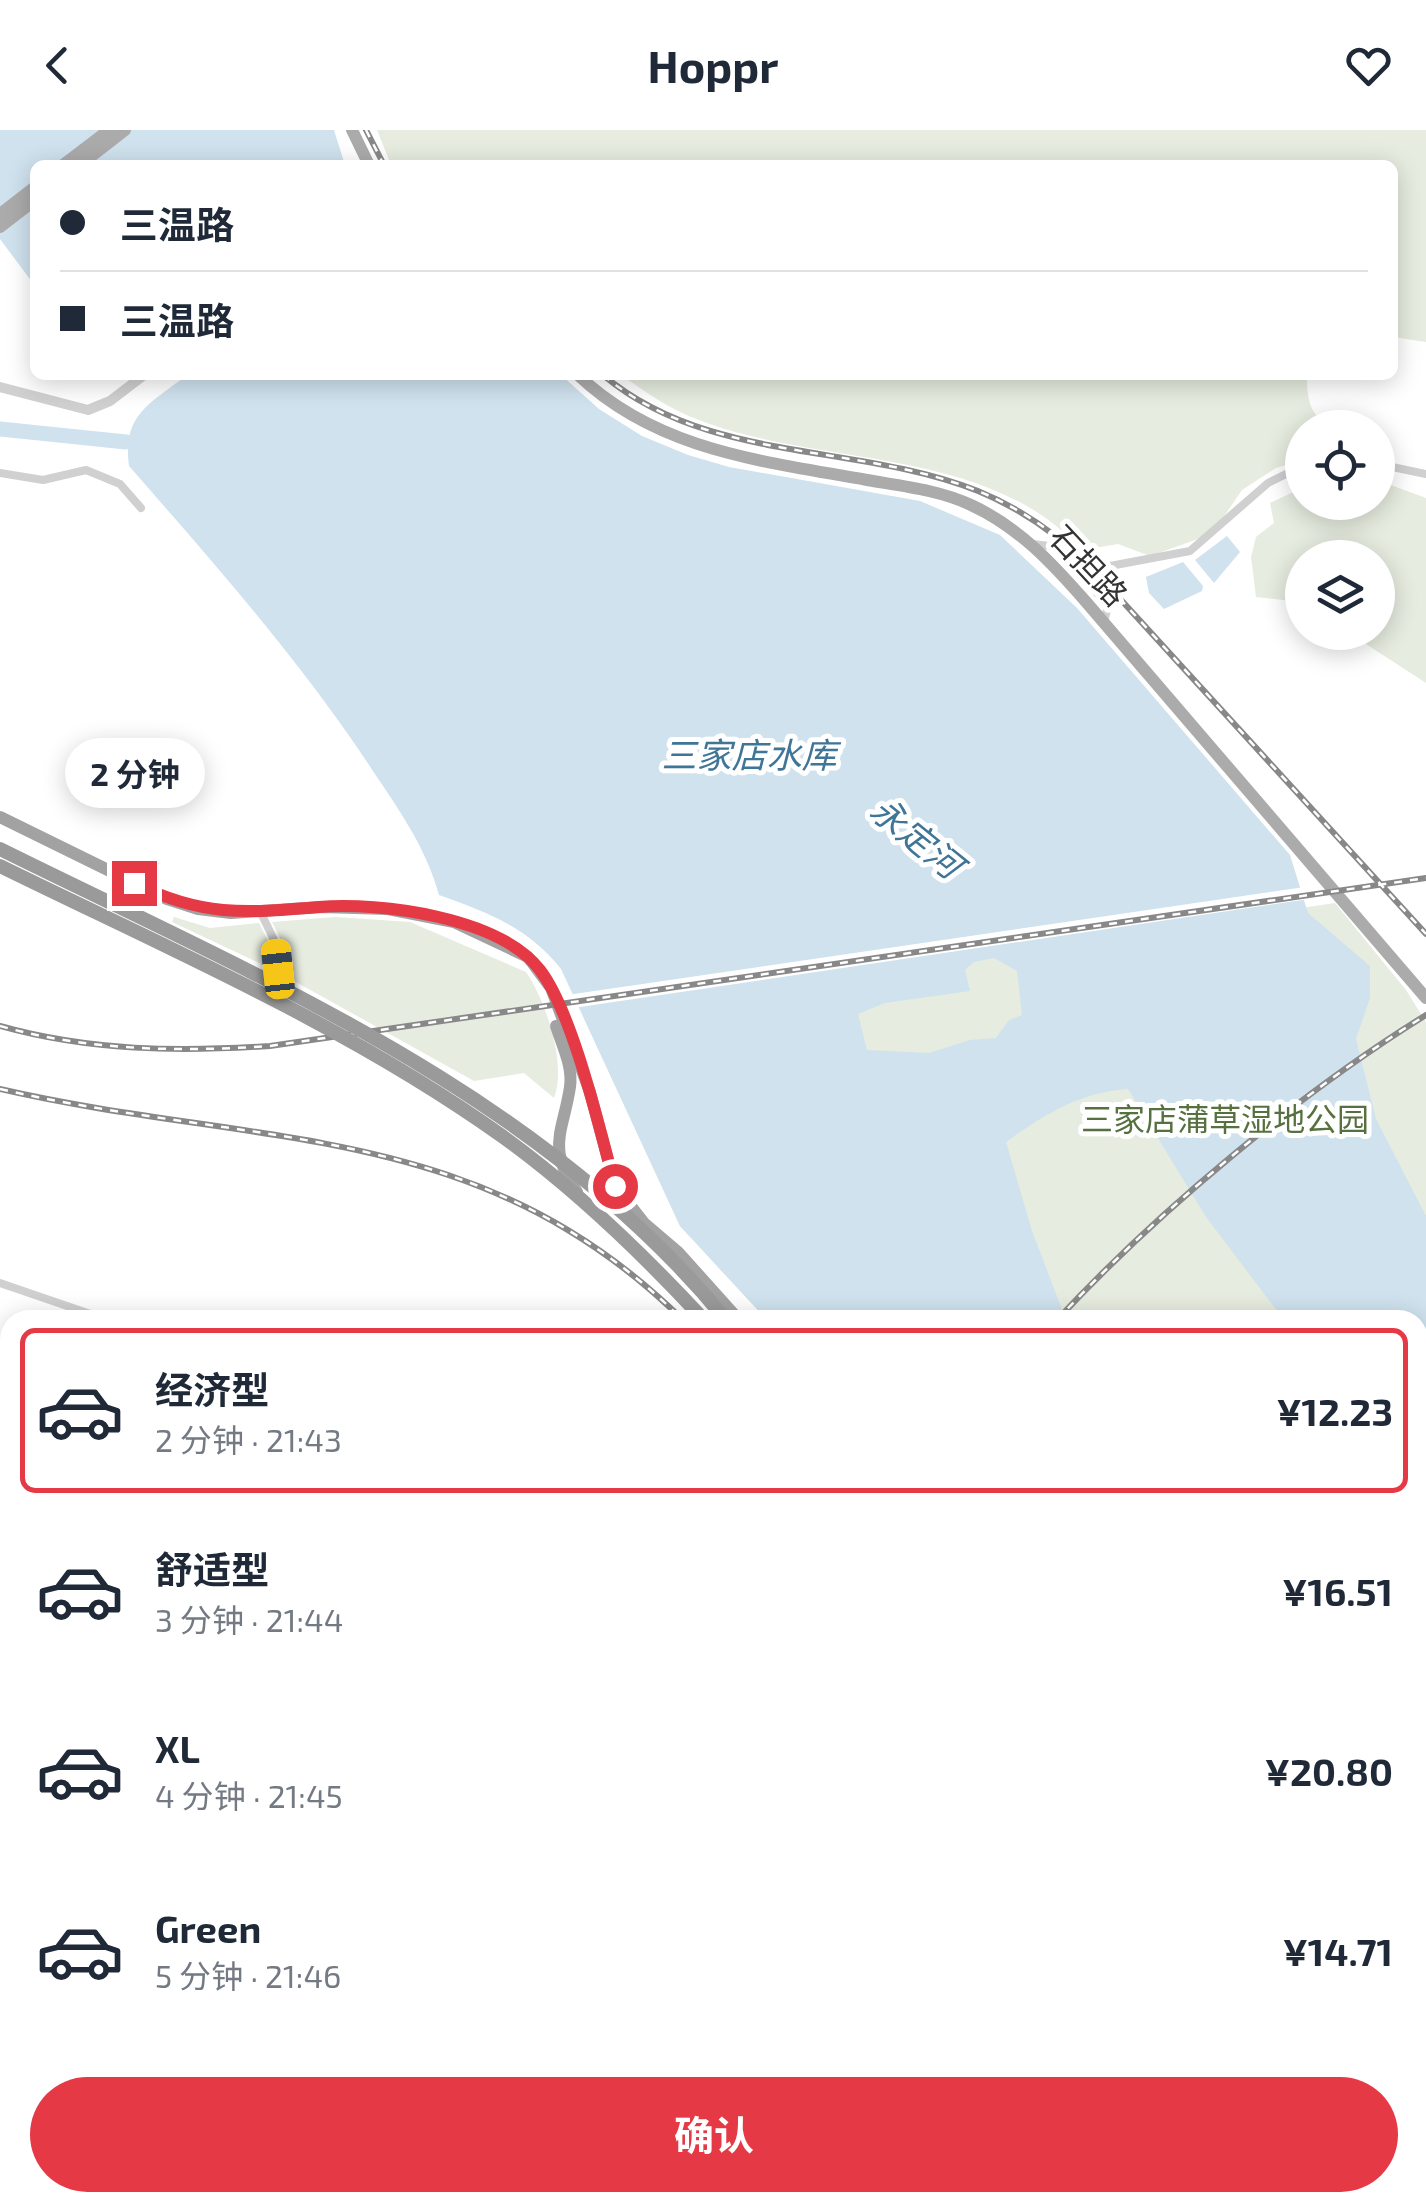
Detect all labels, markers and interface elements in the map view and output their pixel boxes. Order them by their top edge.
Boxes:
icon: back [30,38,85,93]
text: Hoppr [648,38,778,92]
icon: heart [1341,38,1396,93]
text: 三温路 [120,201,234,247]
text: 三温路 [120,297,234,343]
map controls [1285,410,1395,650]
button: locate [1285,410,1395,520]
street label: 石担路 [1043,517,1136,613]
button: layers [1285,540,1395,650]
water label: 三家店水库 [661,733,841,775]
callout: 2 分钟 [64,738,204,808]
text: 2 分钟 [90,754,180,792]
water label: 永定河 [863,787,976,890]
route end [112,861,157,906]
car [260,938,296,1000]
park label: 三家店蒲草湿地公园 [1081,1099,1369,1137]
route start [593,1164,638,1209]
icon: car [35,1366,125,1456]
text: 经济型 [155,1366,269,1412]
text: ¥12.23 [1276,1388,1393,1434]
text: 2 分钟 · 21:43 [155,1420,342,1458]
icon: car [35,1546,125,1636]
text: 舒适型 [155,1546,269,1592]
text: ¥16.51 [1282,1568,1393,1614]
text: 3 分钟 · 21:44 [155,1600,343,1638]
text: XL [155,1725,200,1771]
icon: car [35,1726,125,1816]
text: ¥20.80 [1265,1748,1393,1794]
text: 4 分钟 · 21:45 [155,1776,343,1814]
text: Green [155,1905,261,1951]
icon: car [35,1906,125,1996]
text: ¥14.71 [1283,1928,1393,1974]
text: 5 分钟 · 21:46 [155,1956,341,1994]
button: 确认 [30,2077,1398,2192]

